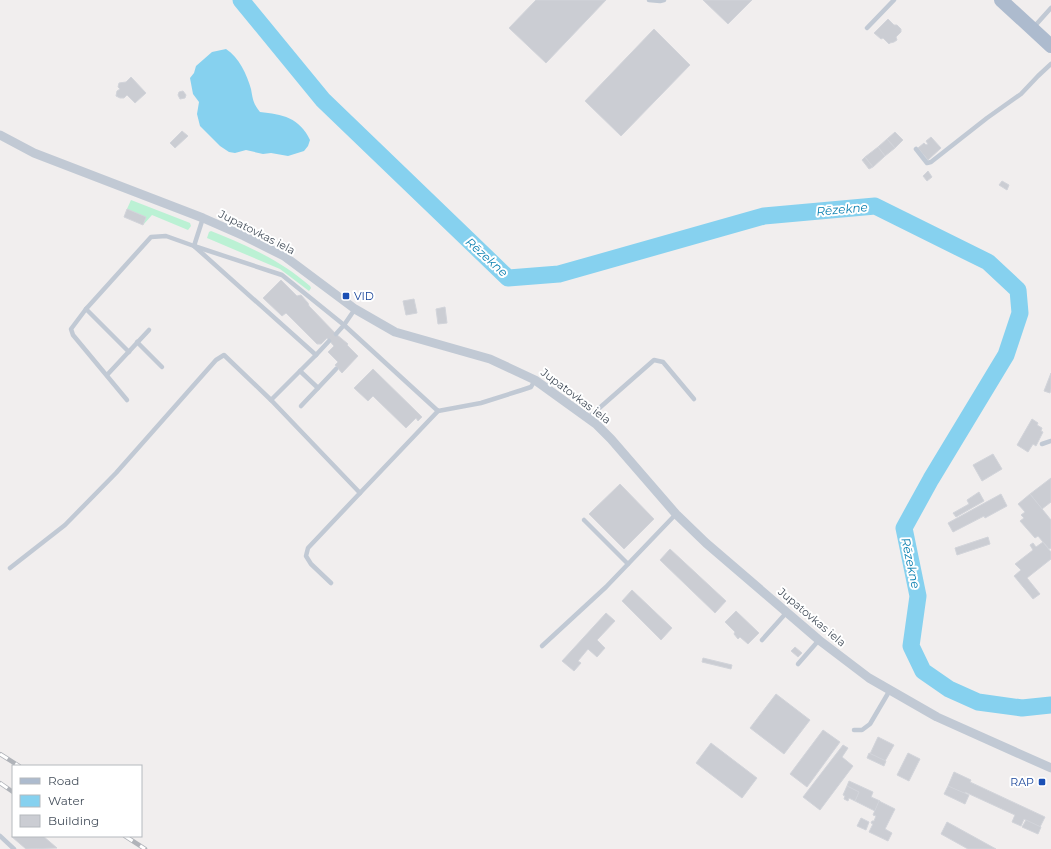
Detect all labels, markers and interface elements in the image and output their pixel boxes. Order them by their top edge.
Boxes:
water label: Rēzekne [816,199,868,219]
street label: Jupatovkas iela [215,206,298,257]
water label: Rēzekne [463,234,511,280]
place label: VID [354,289,374,303]
marker: VID [341,291,351,301]
street label: Jupatovkas iela [537,365,614,427]
water label: Rēzekne [898,536,924,590]
street label: Jupatovkas iela [775,584,849,649]
legend [12,765,142,837]
text: Road [48,773,79,788]
place label: RAP [1010,775,1034,789]
marker: RAP [1037,777,1047,787]
text: Water [48,793,85,808]
text: Building [48,813,99,828]

